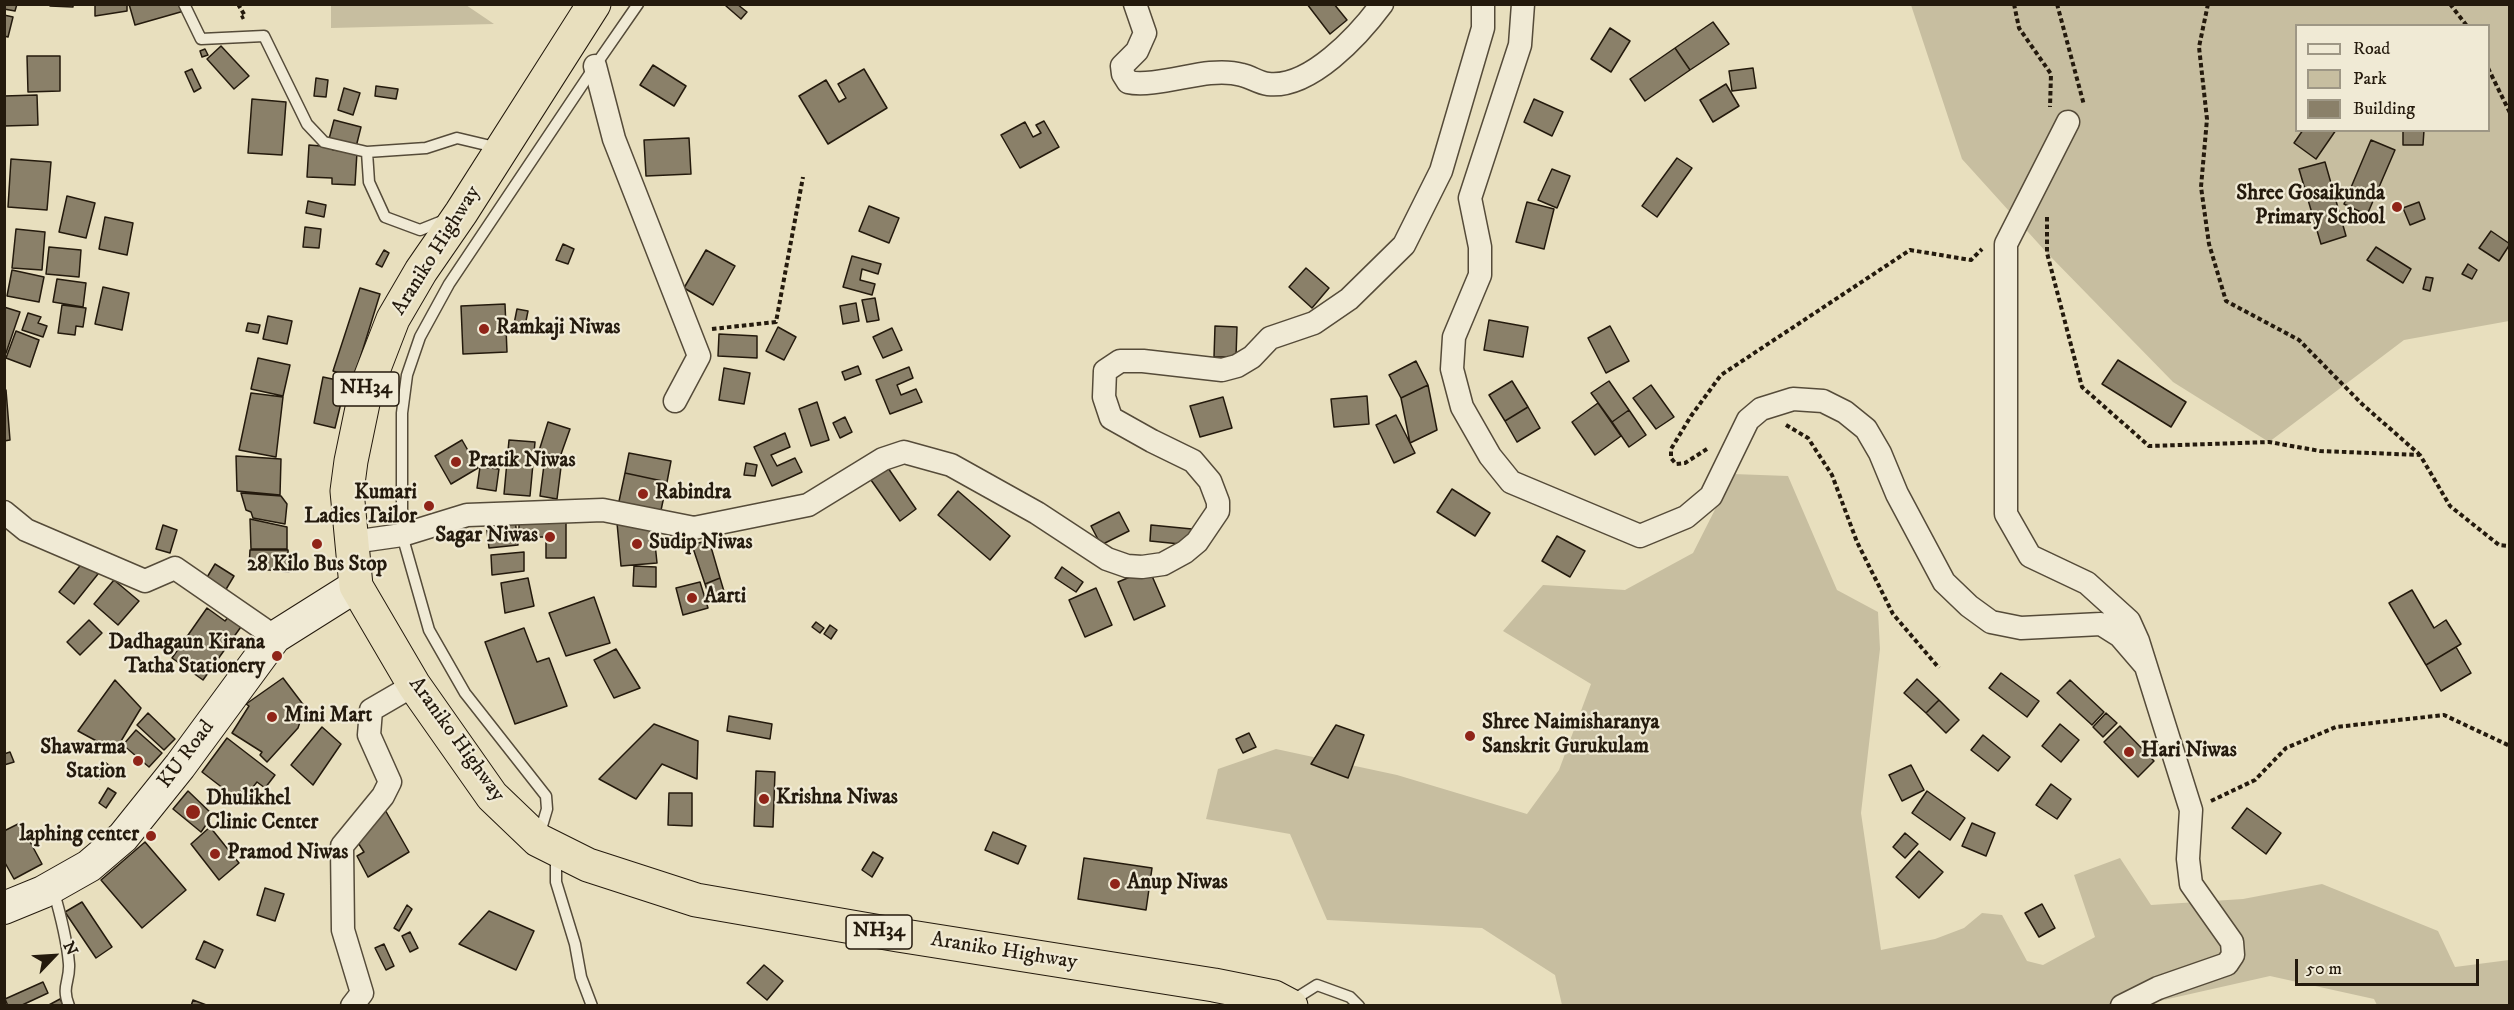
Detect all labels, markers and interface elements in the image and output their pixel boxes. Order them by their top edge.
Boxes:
legend [2295,24,2490,132]
text: Road [2353,38,2390,60]
text: Park [2353,68,2387,90]
text: Building [2353,98,2415,120]
street label: Araniko Highway [387,182,487,320]
place label: Shree Gosaikunda Primary School [2236,182,2385,232]
marker: Shree Gosaikunda Primary School [2390,200,2404,214]
place label: Ramkaji Niwas [496,316,620,342]
marker: Ramkaji Niwas [477,322,491,336]
road number: NH34 [333,372,399,406]
place label: Pratik Niwas [468,449,575,475]
marker: Pratik Niwas [449,455,463,469]
place label: Kumari Ladies Tailor [304,481,417,531]
place label: Rabindra [655,481,731,507]
marker: Rabindra [636,487,650,501]
marker: Kumari Ladies Tailor [422,499,436,513]
place label: Sagar Niwas [435,524,538,550]
marker: Sagar Niwas [543,530,557,544]
place label: Sudip Niwas [649,531,753,557]
marker: 28 Kilo Bus Stop [310,537,324,551]
marker: Sudip Niwas [630,537,644,551]
place label: 28 Kilo Bus Stop [247,553,387,579]
place label: Aarti [704,585,746,611]
marker: Aarti [685,591,699,605]
place label: Dadhagaun Kirana Tatha Stationery [108,631,265,681]
marker: Dadhagaun Kirana Tatha Stationery [270,649,284,663]
street label: Araniko Highway [402,673,510,807]
place label: Mini Mart [284,704,372,730]
marker: Mini Mart [265,710,279,724]
place label: Shree Naimisharanya Sanskrit Gurukulam [1482,711,1659,761]
street label: KU Road [153,716,221,794]
marker: Shree Naimisharanya Sanskrit Gurukulam [1463,729,1477,743]
place label: Shawarma Station [40,736,126,786]
place label: Hari Niwas [2141,739,2237,765]
marker: Hari Niwas [2122,745,2136,759]
marker: Shawarma Station [131,754,145,768]
place label: Krishna Niwas [776,786,898,812]
place label: Dhulikhel Clinic Center [206,787,318,837]
marker: Krishna Niwas [757,792,771,806]
marker: Dhulikhel Clinic Center [184,803,202,821]
place label: laphing center [19,823,139,849]
marker: laphing center [144,829,158,843]
place label: Pramod Niwas [227,841,348,867]
marker: Pramod Niwas [208,847,222,861]
place label: Anup Niwas [1127,871,1228,897]
marker: Anup Niwas [1108,877,1122,891]
road number: NH34 [846,915,912,949]
north arrow [24,926,84,986]
street label: Araniko Highway [929,928,1079,976]
text: N [58,938,82,959]
scale bar [2298,947,2482,985]
text: 50 m [2306,958,2342,980]

